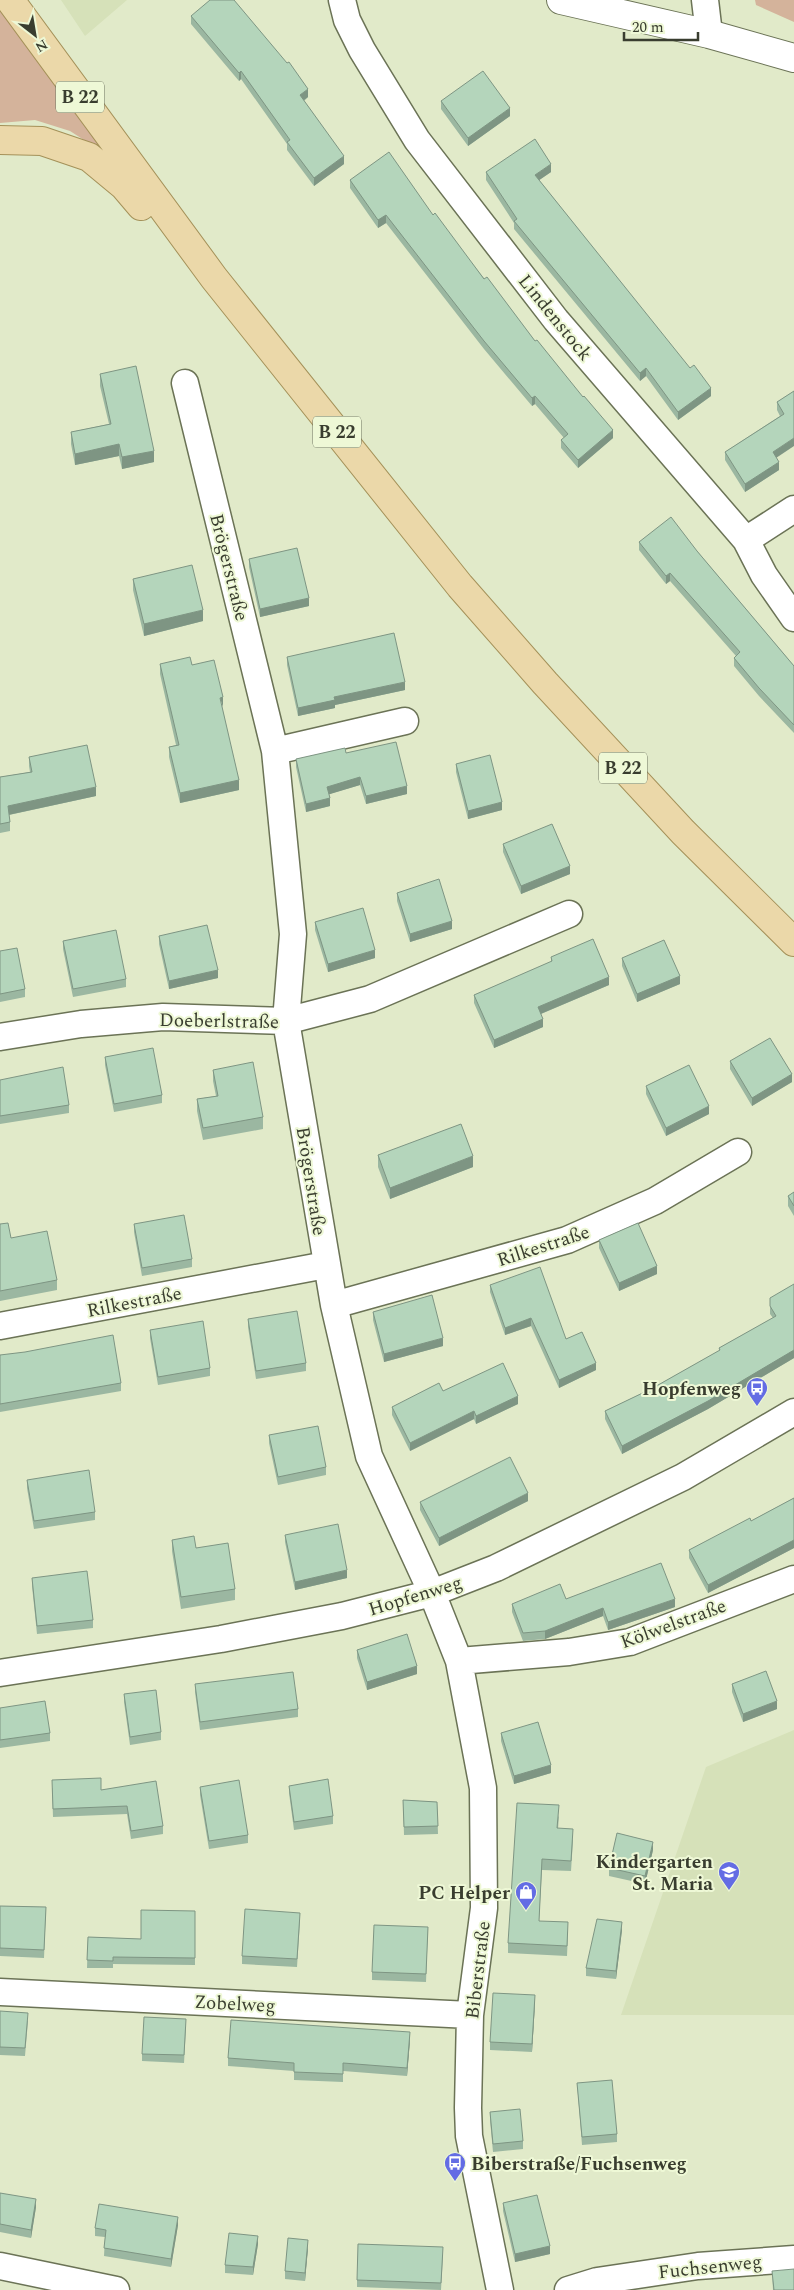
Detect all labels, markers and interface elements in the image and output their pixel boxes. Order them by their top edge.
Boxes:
north arrow [10,10,60,60]
scale bar [624,10,698,42]
text: 20 m [632,16,664,39]
text: N [31,34,52,58]
road number: B 22 [56,81,104,112]
street label: Lindenstock [511,268,599,368]
road number: B 22 [313,417,361,448]
street label: Brögerstraße [201,511,256,624]
road number: B 22 [599,752,647,784]
street label: Doeberlstraße [159,1006,279,1037]
street label: Brögerstraße [288,1125,333,1238]
street label: Rilkestraße [493,1218,594,1275]
street label: Rilkestraße [84,1279,184,1326]
place label: Hopfenweg [642,1375,741,1404]
bus stop icon: Hopfenweg [745,1376,769,1407]
street label: Hopfenweg [365,1568,466,1624]
street label: Kölwelstraße [616,1592,731,1657]
place label: Kindergarten St. Maria [595,1848,713,1899]
school or university icon: Kindergarten St. Maria [717,1860,741,1891]
place label: PC Helper [418,1879,511,1908]
shop icon: PC Helper [514,1880,538,1911]
street label: Biberstraße [458,1920,499,2021]
street label: Zobelweg [193,1988,276,2021]
place label: Biberstraße/Fuchsenweg [471,2150,687,2179]
bus stop icon: Biberstraße/Fuchsenweg [443,2151,467,2182]
street label: Fuchsenweg [657,2248,764,2287]

